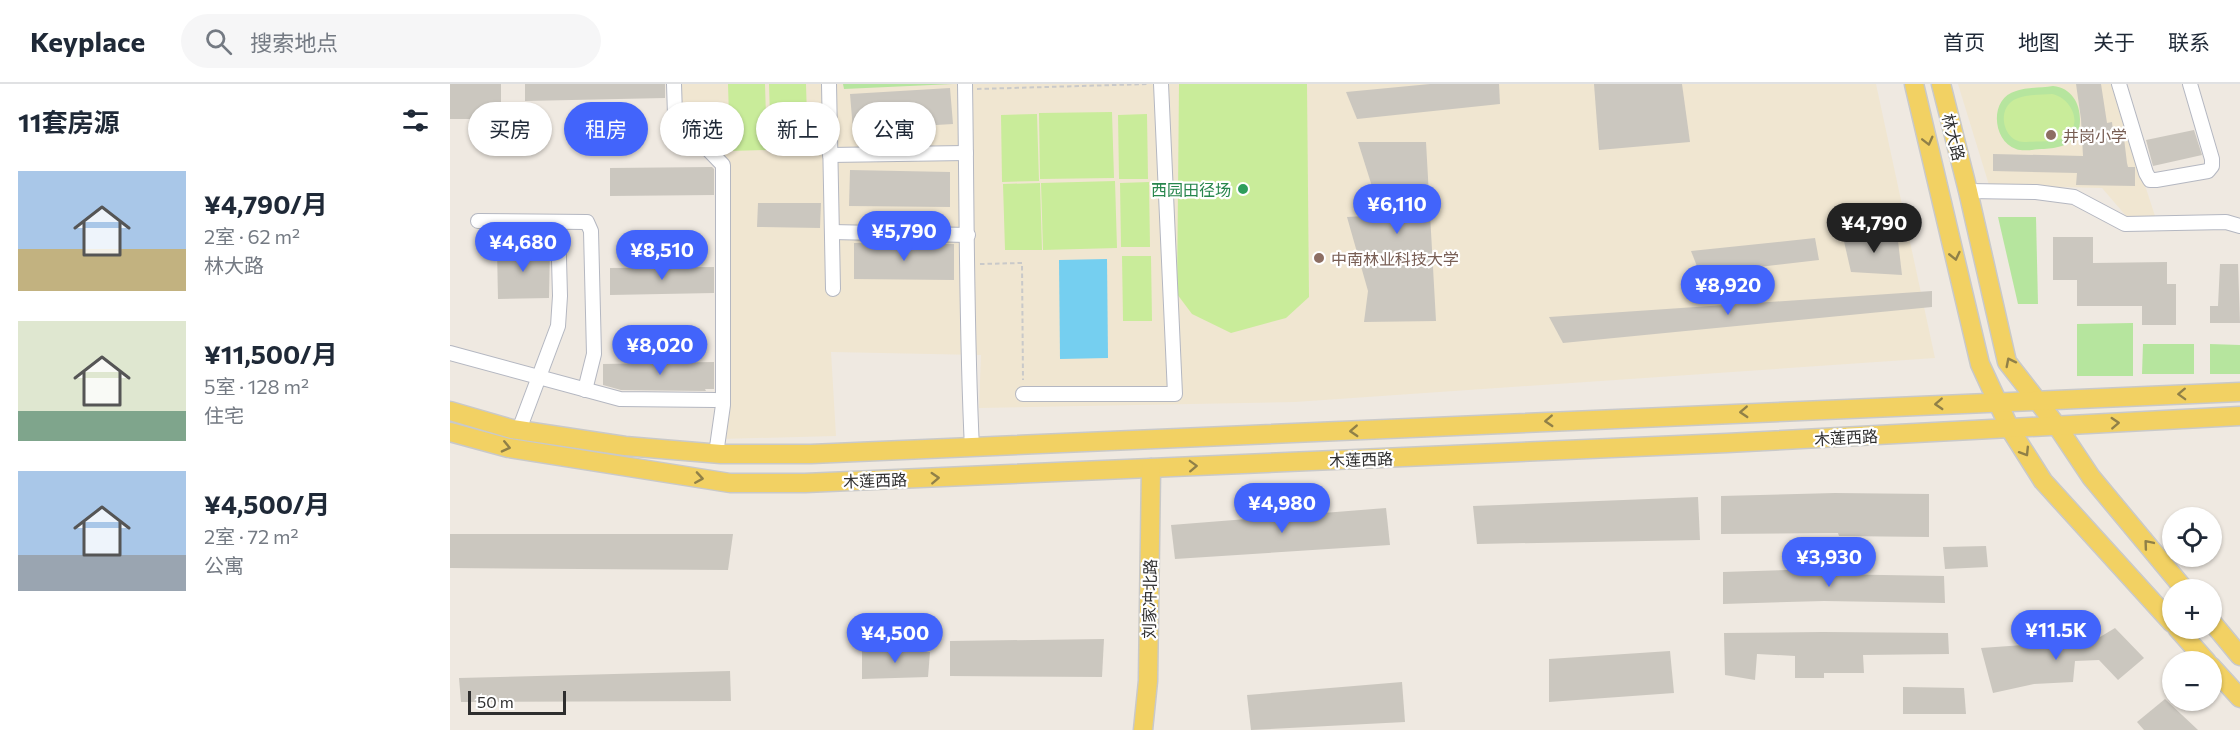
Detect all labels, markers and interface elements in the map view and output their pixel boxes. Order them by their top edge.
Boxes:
search box [181,14,601,68]
text: Keyplace [30,24,145,58]
icon: search [202,25,235,58]
text: 搜索地点 [250,29,338,56]
text: 首页 [1943,29,1985,54]
text: 地图 [2018,29,2060,54]
text: 关于 [2093,29,2135,54]
text: 联系 [2168,29,2210,54]
chip: 买房 [468,102,552,156]
chip: 租房 [564,102,648,156]
chip: 筛选 [660,102,744,156]
chip: 新上 [756,102,840,156]
chip: 公寓 [852,102,936,156]
icon: filters [399,104,432,137]
text: 11套房源 [18,106,120,137]
street label: 林大路 [1939,111,1969,163]
place label: 井岗小学 [2063,126,2127,145]
marker: 井岗小学 [2044,128,2058,142]
one-way arrow [1920,136,1933,146]
place label: 西园田径场 [1151,180,1231,199]
marker: 西园田径场 [1236,182,1250,196]
pin: ¥6,110 [1348,184,1446,235]
text: ¥4,790/月 [204,188,328,219]
text: ¥6,110 [1367,191,1427,215]
icon: home [66,195,138,267]
pin: ¥4,790 [1825,203,1923,254]
text: ¥4,790 [1841,210,1907,234]
pin: ¥5,790 [855,211,953,262]
text: ¥5,790 [871,218,937,242]
pin: ¥4,680 [474,222,572,273]
text: 2室 · 62 m² [204,224,300,248]
text: ¥4,680 [489,229,557,253]
pin: ¥8,510 [613,230,711,281]
text: ¥8,510 [630,237,694,261]
place label: 中南林业科技大学 [1331,249,1459,268]
one-way arrow [1947,250,1960,260]
marker: 中南林业科技大学 [1312,251,1326,265]
text: 林大路 [204,253,264,277]
pin: ¥8,920 [1679,265,1777,316]
text: ¥8,920 [1695,272,1761,296]
pin: ¥8,020 [611,325,709,376]
text: ¥8,020 [626,332,694,356]
text: ¥11,500/月 [204,338,338,369]
icon: home [66,345,138,417]
one-way arrow [2006,358,2017,368]
text: 5室 · 128 m² [204,374,309,398]
one-way arrow [2177,388,2186,401]
one-way arrow [1934,397,1943,410]
text: 住宅 [204,403,244,427]
one-way arrow [1740,406,1749,419]
one-way arrow [1545,415,1554,428]
one-way arrow [2111,416,2120,429]
one-way arrow [1350,424,1359,437]
street label: 木莲西路 [1814,426,1878,448]
one-way arrow [501,440,511,453]
one-way arrow [2018,446,2029,457]
street label: 木莲西路 [1329,448,1393,470]
one-way arrow [1189,460,1198,473]
street label: 木莲西路 [843,469,907,491]
one-way arrow [694,471,704,484]
one-way arrow [931,471,940,484]
pin: ¥4,980 [1233,483,1331,534]
text: ¥4,500/月 [204,488,330,519]
text: ¥4,980 [1248,490,1316,514]
icon: home [66,495,138,567]
map controls [2162,507,2222,711]
button: locate [2162,507,2222,567]
text: 2室 · 72 m² [204,524,298,548]
pin: ¥3,930 [1780,537,1878,588]
one-way arrow [2144,540,2155,551]
text: ¥3,930 [1796,544,1862,568]
text: 公寓 [204,553,244,577]
street label: 刘家冲北路 [1139,559,1159,639]
button: + [2162,579,2222,639]
pin: ¥11.5K [2007,610,2105,661]
pin: ¥4,500 [846,613,944,664]
text: ¥11.5K [2025,617,2087,641]
text: ¥4,500 [861,620,929,644]
button: − [2162,651,2222,711]
scale bar [468,688,566,716]
text: 50 m [477,692,514,711]

